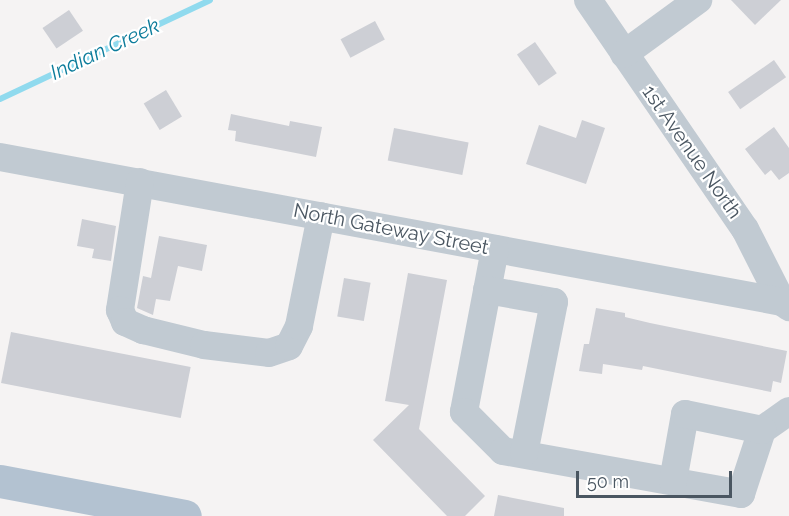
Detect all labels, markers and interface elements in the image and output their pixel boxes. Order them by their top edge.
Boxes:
water label: Indian Creek [46,13,164,85]
street label: 1st Avenue North [637,80,747,224]
street label: North Gateway Street [291,198,491,260]
scale bar [579,459,735,497]
text: 50 m [587,471,629,492]

